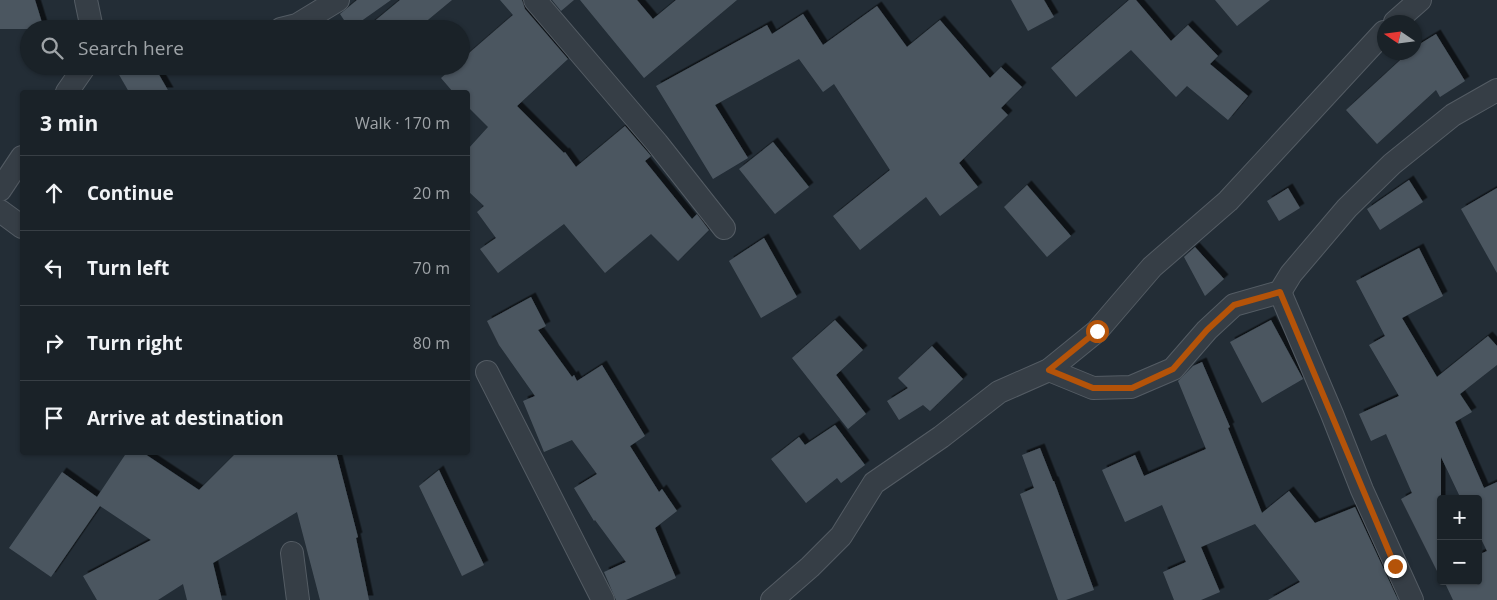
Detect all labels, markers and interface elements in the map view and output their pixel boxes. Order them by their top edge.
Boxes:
north arrow [1377,15,1422,60]
search box [20,20,470,75]
icon: search [38,34,66,62]
text: Search here [78,35,184,61]
text: 3 min [40,109,98,137]
text: Walk · 170 m [355,112,450,134]
icon: ahead [40,179,68,207]
text: Continue [87,180,174,206]
text: 20 m [413,182,450,204]
icon: left [40,254,68,282]
text: Turn left [87,255,169,281]
text: 70 m [413,257,450,279]
route start [1086,320,1109,343]
icon: right [40,329,68,357]
text: Turn right [87,330,182,356]
text: 80 m [413,332,450,354]
icon: arrive [40,404,68,432]
text: Arrive at destination [87,405,284,431]
map controls [1437,495,1482,585]
button: + [1437,495,1482,540]
button: − [1437,540,1482,585]
route end [1384,555,1407,578]

